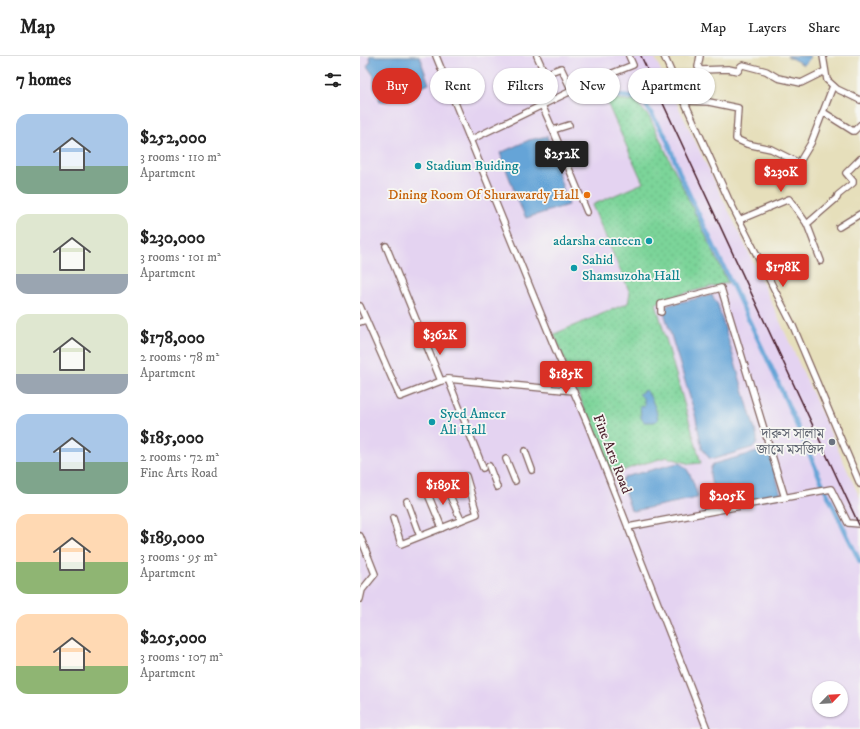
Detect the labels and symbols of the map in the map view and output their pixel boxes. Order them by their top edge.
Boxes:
pin: $252K [534,141,590,175]
place label: Stadium Buiding [426,157,519,175]
pin: $230K [753,159,809,193]
marker: Stadium Buiding [413,161,423,171]
place label: Dining Room Of Shurawardy Hall [388,186,580,204]
marker: Dining Room Of Shurawardy Hall [582,190,592,200]
place label: adarsha canteen [553,232,642,250]
marker: adarsha canteen [644,236,654,246]
place label: Sahid Shamsuzoha Hall [582,251,681,285]
pin: $178K [755,254,811,288]
marker: Sahid Shamsuzoha Hall [569,263,579,273]
pin: $362K [412,322,468,356]
pin: $185K [538,361,594,395]
place label: Syed Ameer Ali Hall [440,405,507,439]
street label: Fine Arts Road [589,412,635,496]
marker: Syed Ameer Ali Hall [427,417,437,427]
place label: দারুস সালাম জামে মসজিদ [756,425,825,459]
marker: দারুস সালাম জামে মসজিদ [827,437,837,447]
pin: $189K [415,472,471,506]
pin: $205K [699,483,755,517]
north arrow [812,681,848,717]

